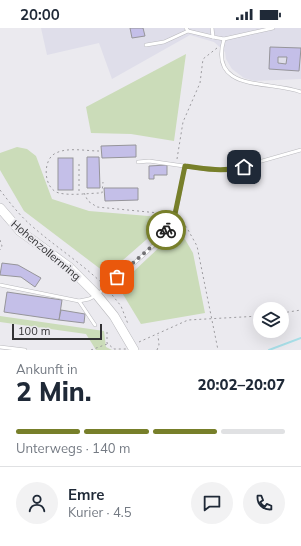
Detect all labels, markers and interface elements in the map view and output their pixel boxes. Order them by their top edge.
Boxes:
text: 20:00 [20,5,60,24]
pin [227,150,261,184]
icon: home [233,156,255,178]
courier [146,210,186,250]
street label: Hohenzollernring [8,217,84,283]
icon: bike [155,219,177,241]
pin [100,260,134,294]
icon: bag [106,266,128,288]
map controls [253,302,289,338]
button: layers [253,302,289,338]
scale bar [12,322,102,341]
text: 100 m [18,324,50,338]
text: Ankunft in [16,361,78,377]
text: 2 Min. [16,375,92,408]
text: 20:02–20:07 [198,375,285,394]
text: Unterwegs · 140 m [16,440,130,456]
button: person [16,482,58,524]
button: chat [191,482,233,524]
button: phone [243,482,285,524]
text: Emre [68,485,104,504]
text: Kurier · 4.5 [68,504,132,520]

